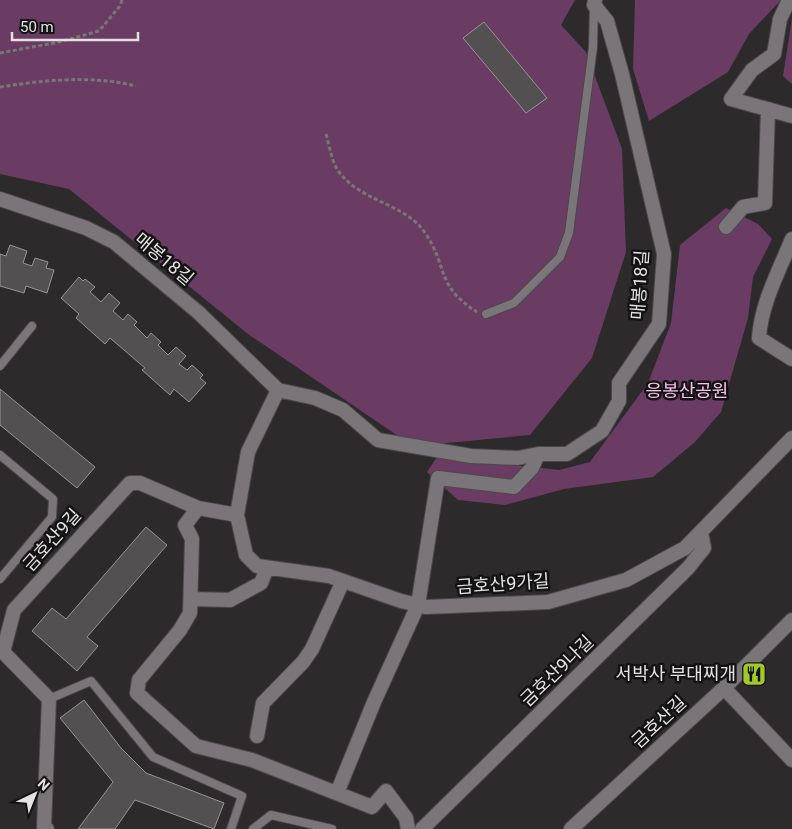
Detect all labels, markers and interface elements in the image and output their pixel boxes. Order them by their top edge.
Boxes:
scale bar [12,10,139,42]
text: 50 m [20,18,54,36]
street label: 매봉18길 [131,228,198,289]
street label: 매봉18길 [627,249,652,321]
park label: 응봉산공원 [646,380,728,401]
street label: 금호산9길 [18,504,85,575]
street label: 금호산9가길 [456,570,550,597]
street label: 금호산9나길 [516,631,597,710]
restaurant icon: 서박사 부대찌개 [741,661,767,687]
place label: 서박사 부대찌개 [616,663,736,684]
street label: 금호산길 [627,691,690,752]
north arrow [10,769,60,819]
text: N [35,775,53,794]

